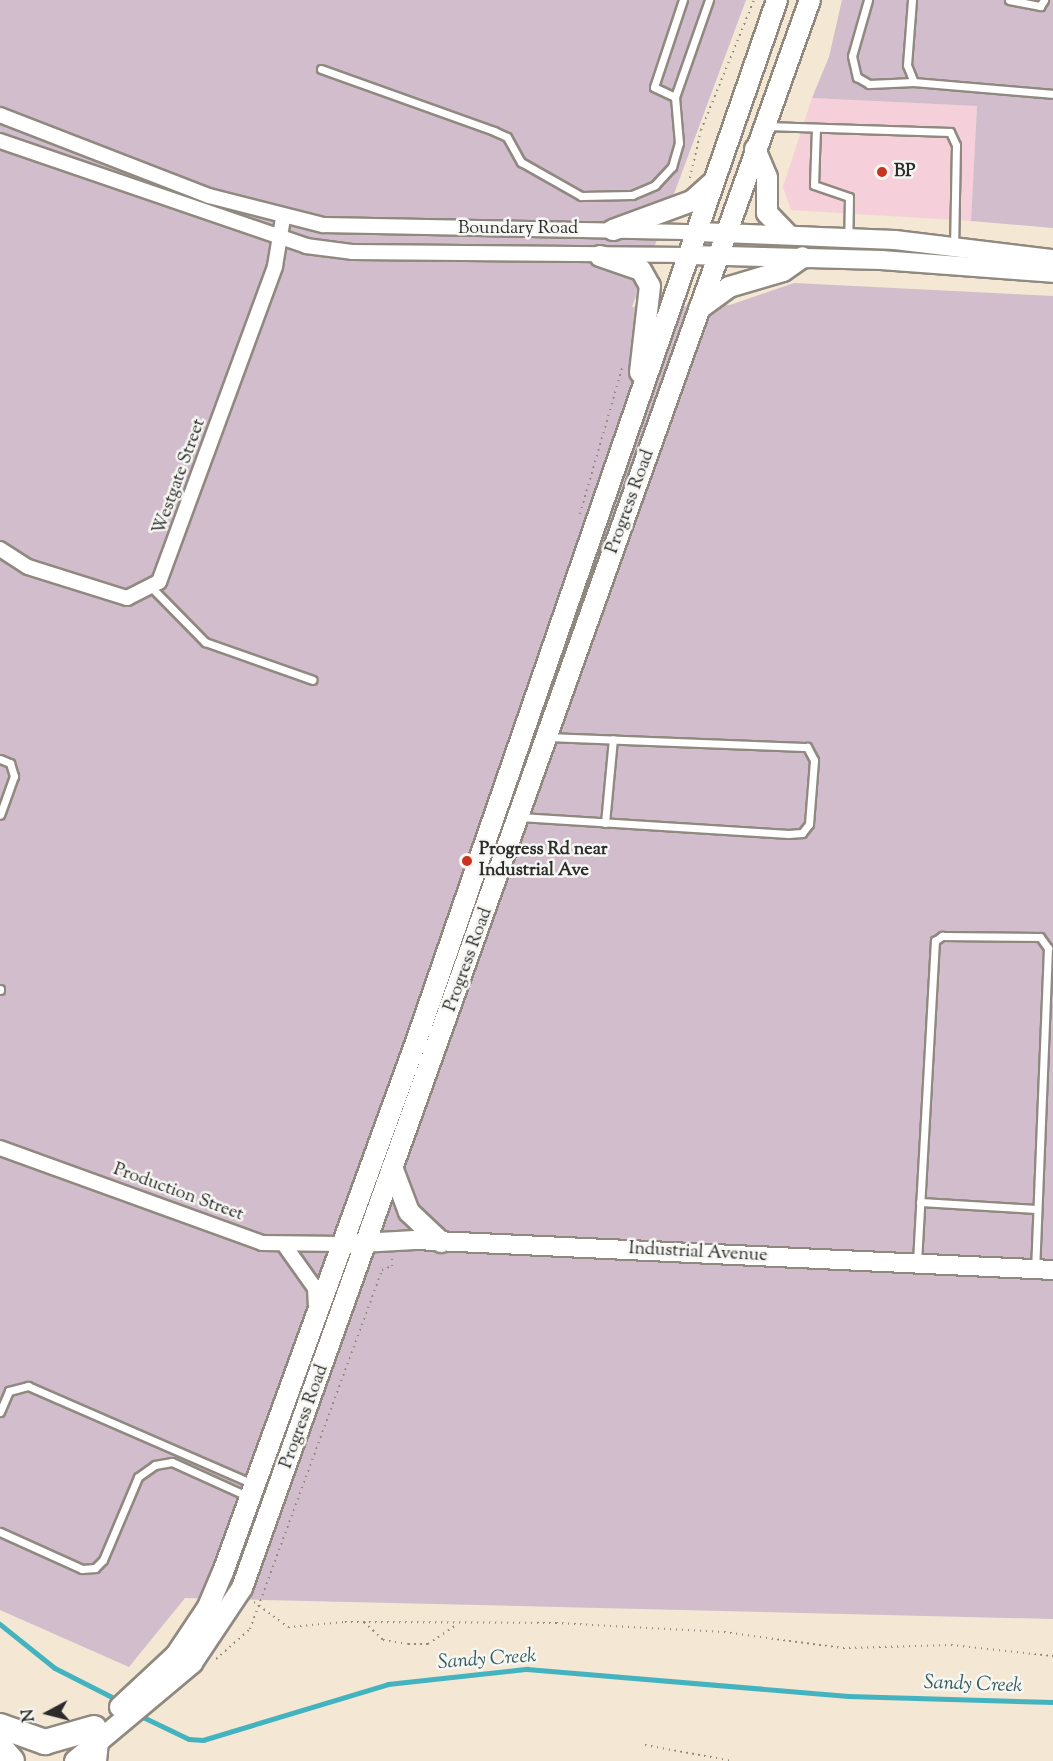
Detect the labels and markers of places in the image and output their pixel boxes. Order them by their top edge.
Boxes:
place label: BP [894,161,915,183]
marker: BP [875,165,889,179]
place label: Progress Rd near Industrial Ave [479,840,607,882]
marker: Progress Rd near Industrial Ave [460,854,474,868]

